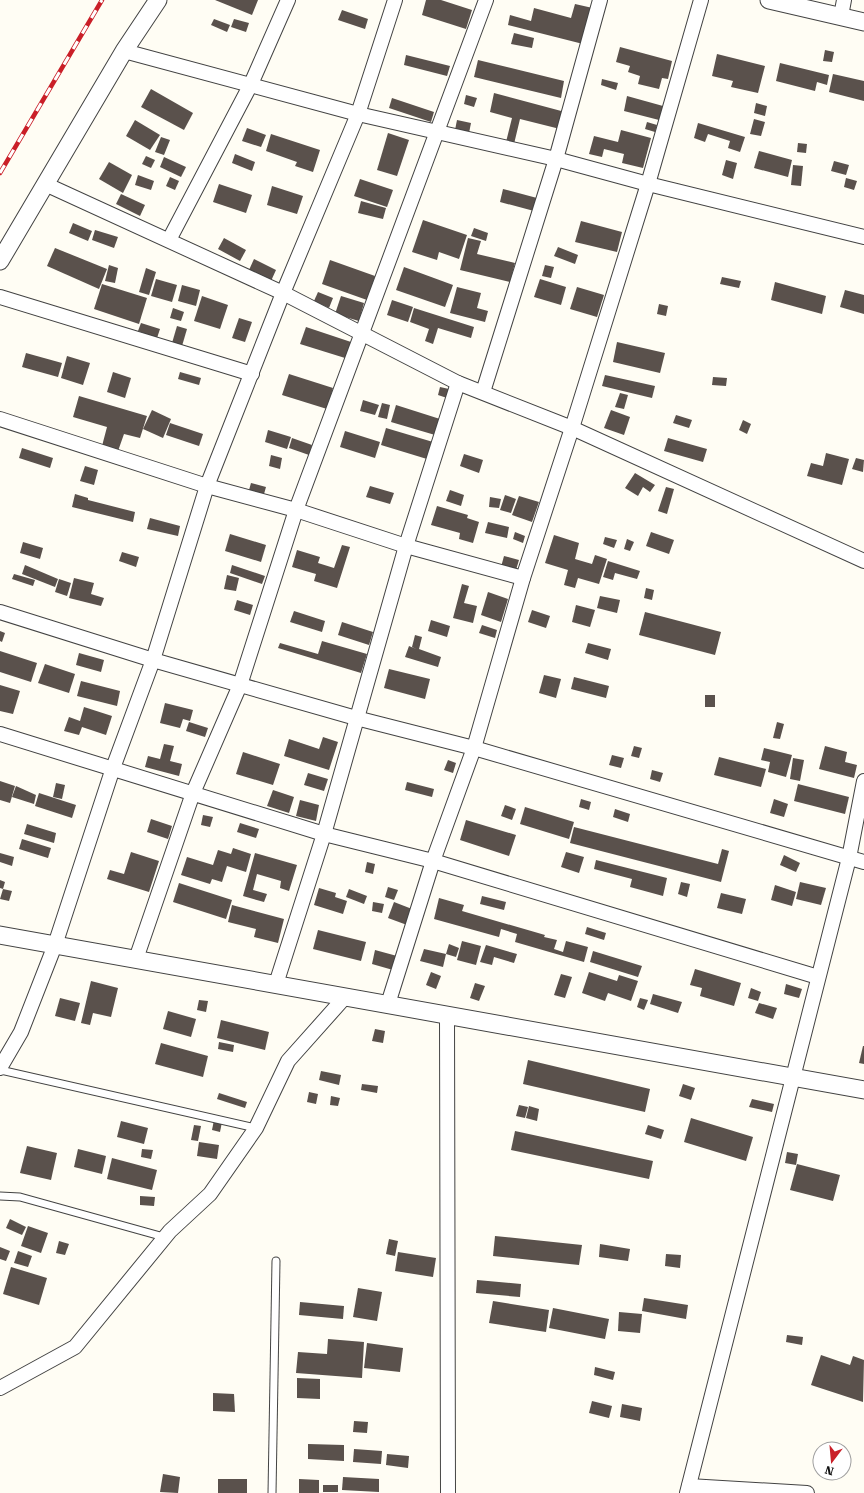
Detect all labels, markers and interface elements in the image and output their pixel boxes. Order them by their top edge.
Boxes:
north arrow [812,1441,852,1481]
text: N [823,1463,835,1478]

